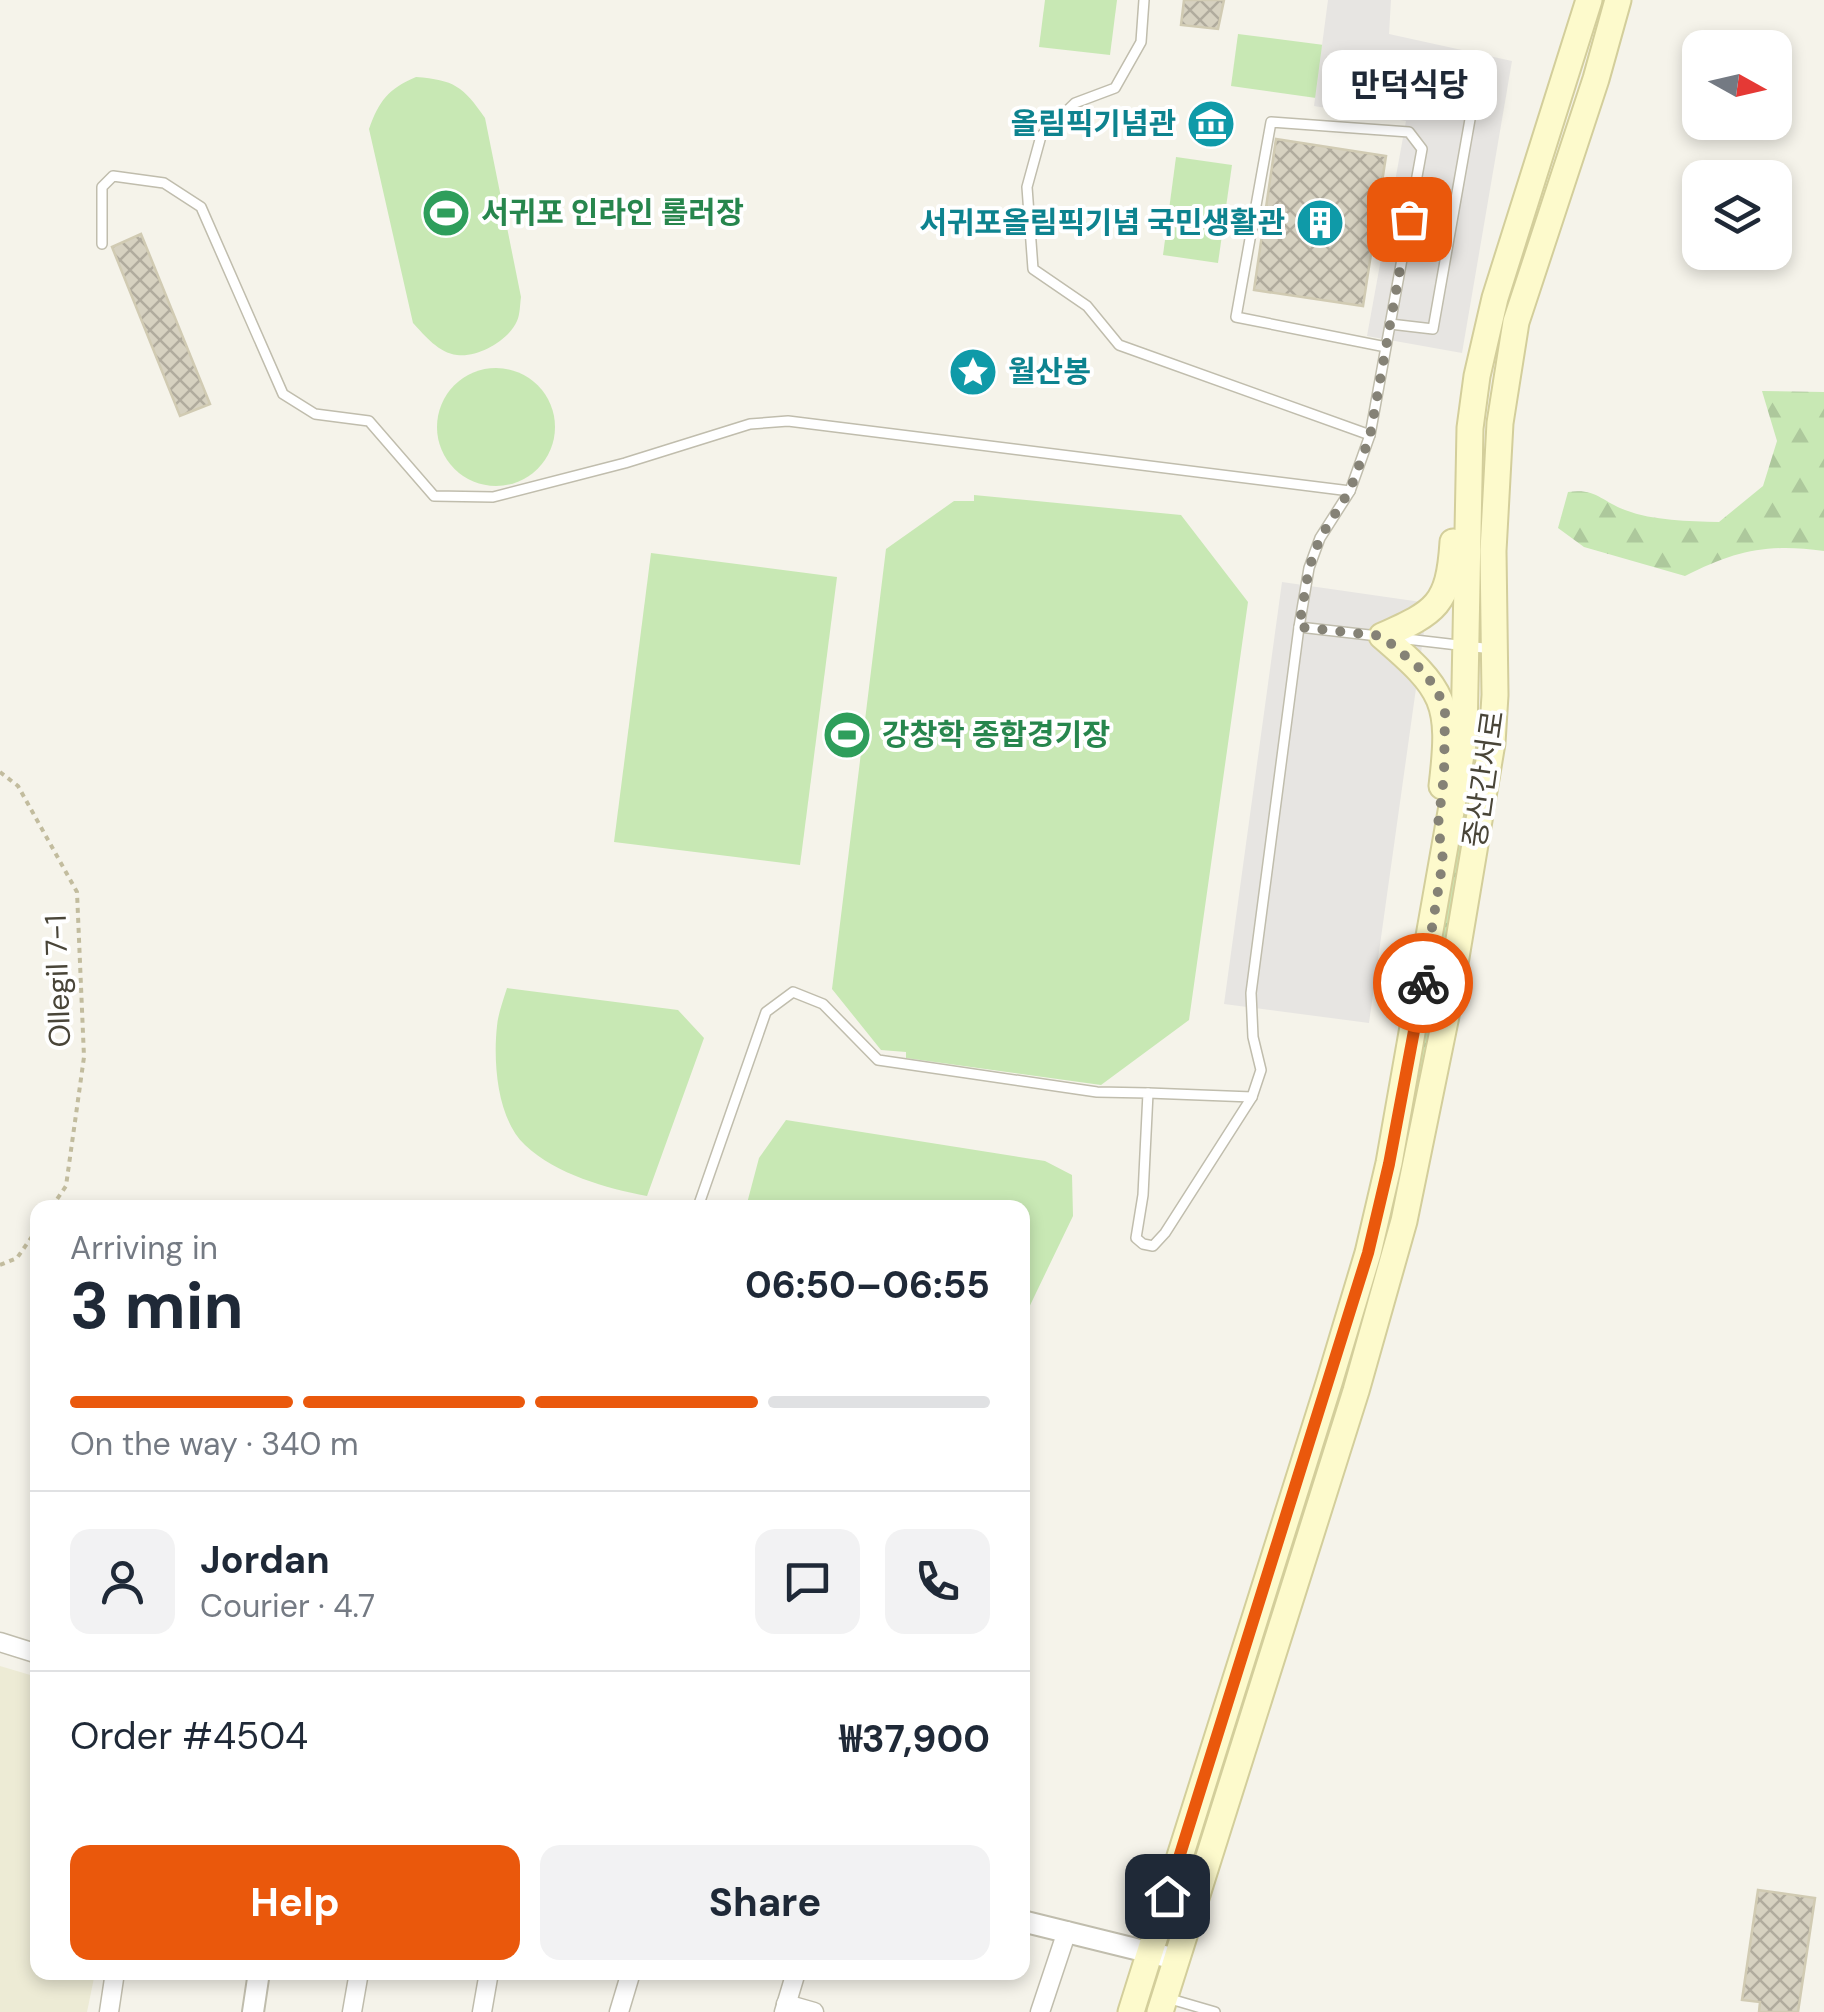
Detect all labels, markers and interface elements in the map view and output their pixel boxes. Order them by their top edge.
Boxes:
north arrow [1682,30,1792,140]
map controls [1682,30,1792,270]
callout: 만덕식당 [1322,49,1496,119]
text: 만덕식당 [1351,64,1468,106]
museum icon: 올림픽기념관 [1185,98,1237,150]
place label: 올림픽기념관 [1010,104,1176,143]
button: layers [1682,160,1792,270]
pin [1367,177,1452,262]
sports icon: 서귀포 인라인 롤러장 [420,187,472,239]
icon: bag [1382,192,1437,247]
place label: 서귀포 인라인 롤러장 [481,193,744,232]
building icon: 서귀포올림픽기념 국민생활관 [1294,197,1346,249]
place label: 서귀포올림픽기념 국민생활관 [919,203,1285,242]
place icon: 월산봉 [947,346,999,398]
place label: 월산봉 [1008,352,1091,391]
street label: 중산간서로 [1455,708,1512,850]
sports icon: 강창학 종합경기장 [821,709,873,761]
place label: 강창학 종합경기장 [882,715,1110,754]
street label: Ollegil 7-1 [36,914,79,1048]
courier [1373,933,1473,1033]
icon: bike [1396,956,1451,1011]
text: Arriving in [70,1227,218,1269]
text: 06:50–06:55 [745,1260,990,1310]
text: 3 min [70,1264,244,1348]
text: On the way · 340 m [70,1423,358,1465]
button: person [70,1529,175,1634]
button: chat [755,1529,860,1634]
button: phone [885,1529,990,1634]
text: Jordan [200,1535,330,1585]
text: Courier · 4.7 [200,1585,375,1627]
text: Order #4504 [70,1711,308,1761]
text: ₩37,900 [839,1714,990,1764]
button: Help [70,1845,520,1960]
button: Share [540,1845,990,1960]
pin [1125,1854,1210,1939]
icon: home [1140,1869,1195,1924]

